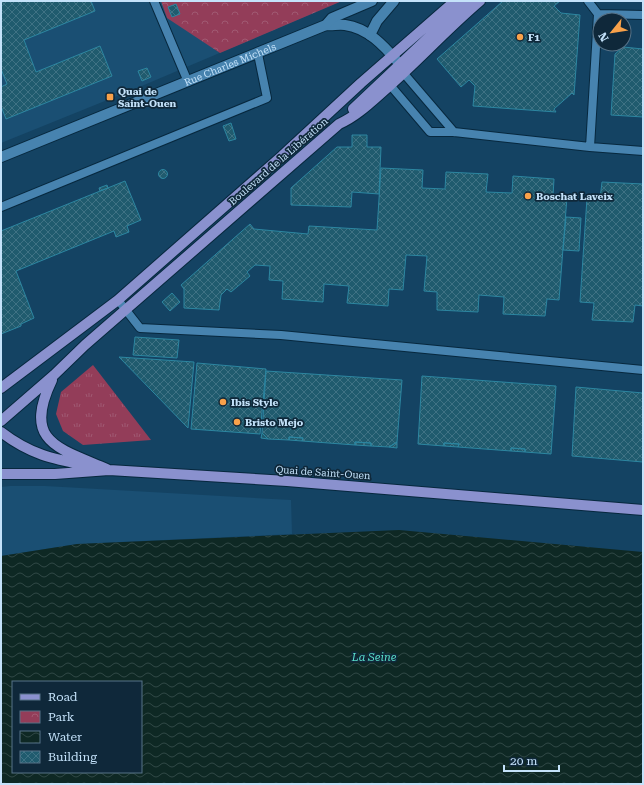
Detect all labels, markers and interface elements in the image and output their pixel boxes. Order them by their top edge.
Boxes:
north arrow [592,12,632,52]
text: N [596,29,612,44]
marker: F1 [515,32,525,42]
place label: F1 [528,32,540,43]
street label: Rue Charles Michels [183,41,278,88]
place label: Quai de Saint-Ouen [118,86,177,109]
marker: Quai de Saint-Ouen [105,92,115,102]
street label: Boulevard de la Libération [227,115,330,207]
marker: Boschat Laveix [523,191,533,201]
place label: Boschat Laveix [536,191,613,202]
marker: Ibis Style [218,397,228,407]
place label: Ibis Style [231,397,279,408]
marker: Bristo Mejo [232,417,242,427]
place label: Bristo Mejo [245,417,304,428]
street label: Quai de Saint-Ouen [275,464,371,481]
water label: La Seine [351,651,397,664]
legend [12,681,142,773]
text: Road [48,690,78,704]
text: Park [48,710,75,724]
text: Water [48,730,82,744]
scale bar [504,747,559,773]
text: Building [48,750,97,764]
text: 20 m [510,754,537,768]

